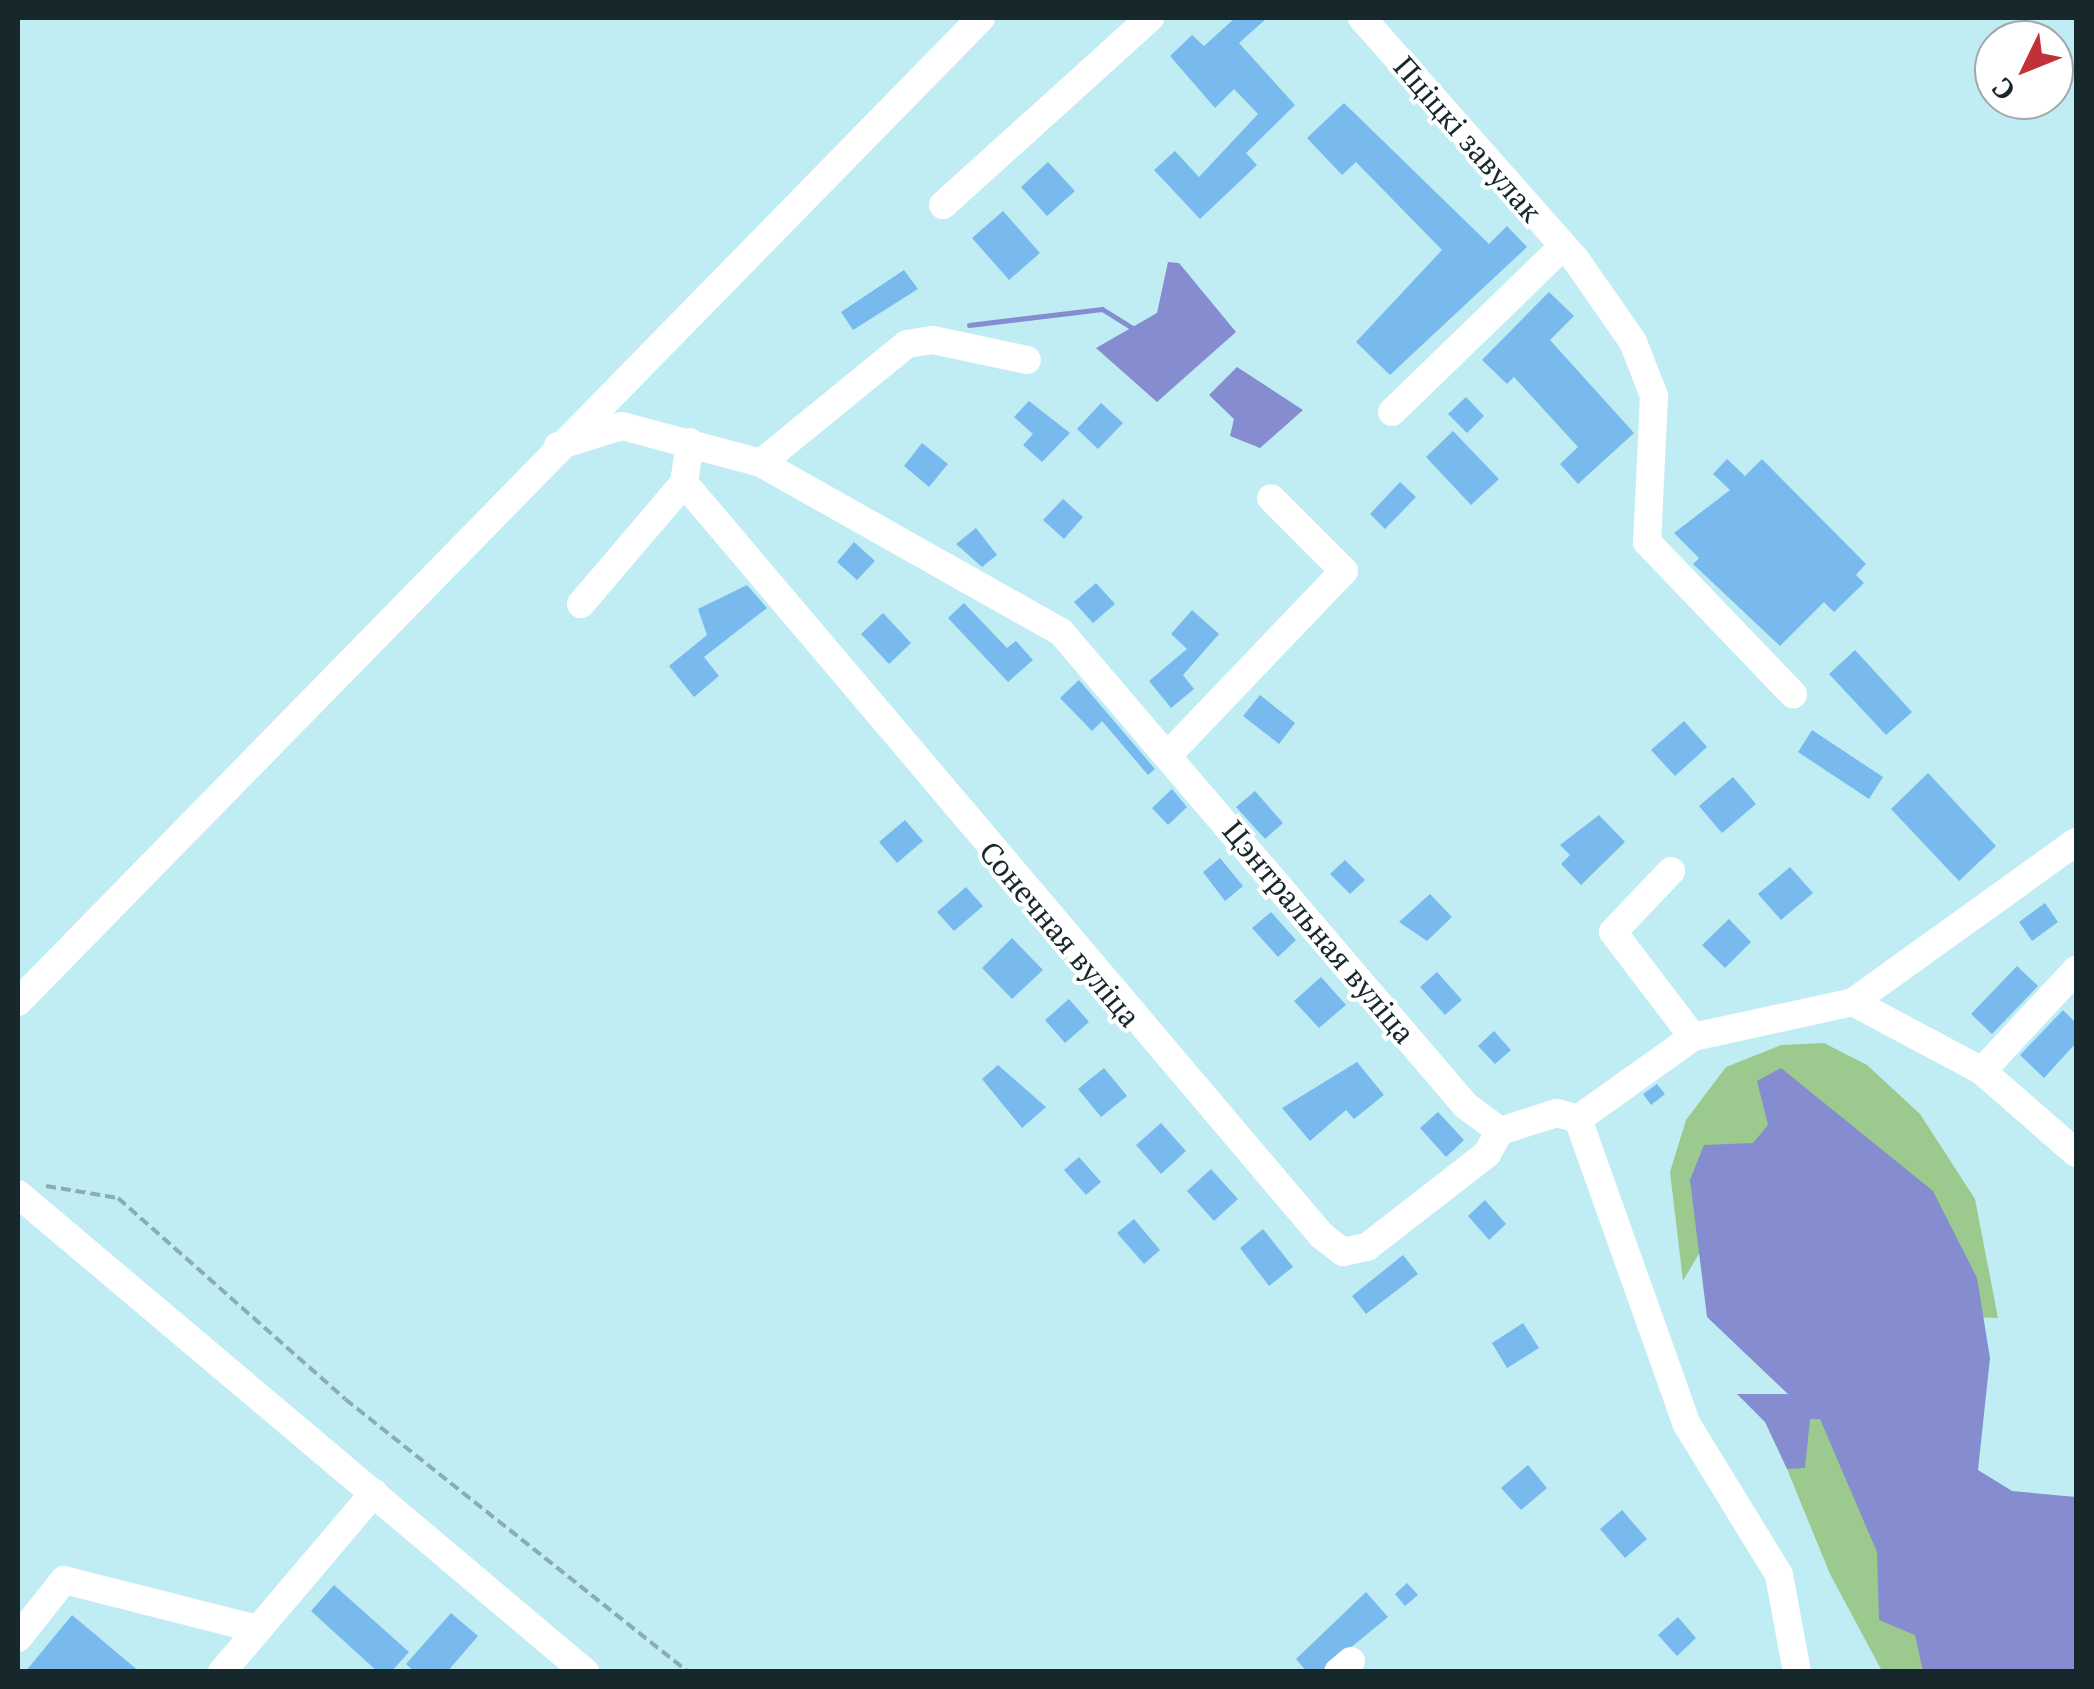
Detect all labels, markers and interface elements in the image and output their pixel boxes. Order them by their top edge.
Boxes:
north arrow [1974,20,2074,120]
street label: Пціцкі завулак [1386,49,1550,229]
text: С [1983,70,2023,109]
street label: Цэнтральная вуліца [1215,813,1423,1051]
street label: Сонечная вуліца [972,834,1148,1034]

